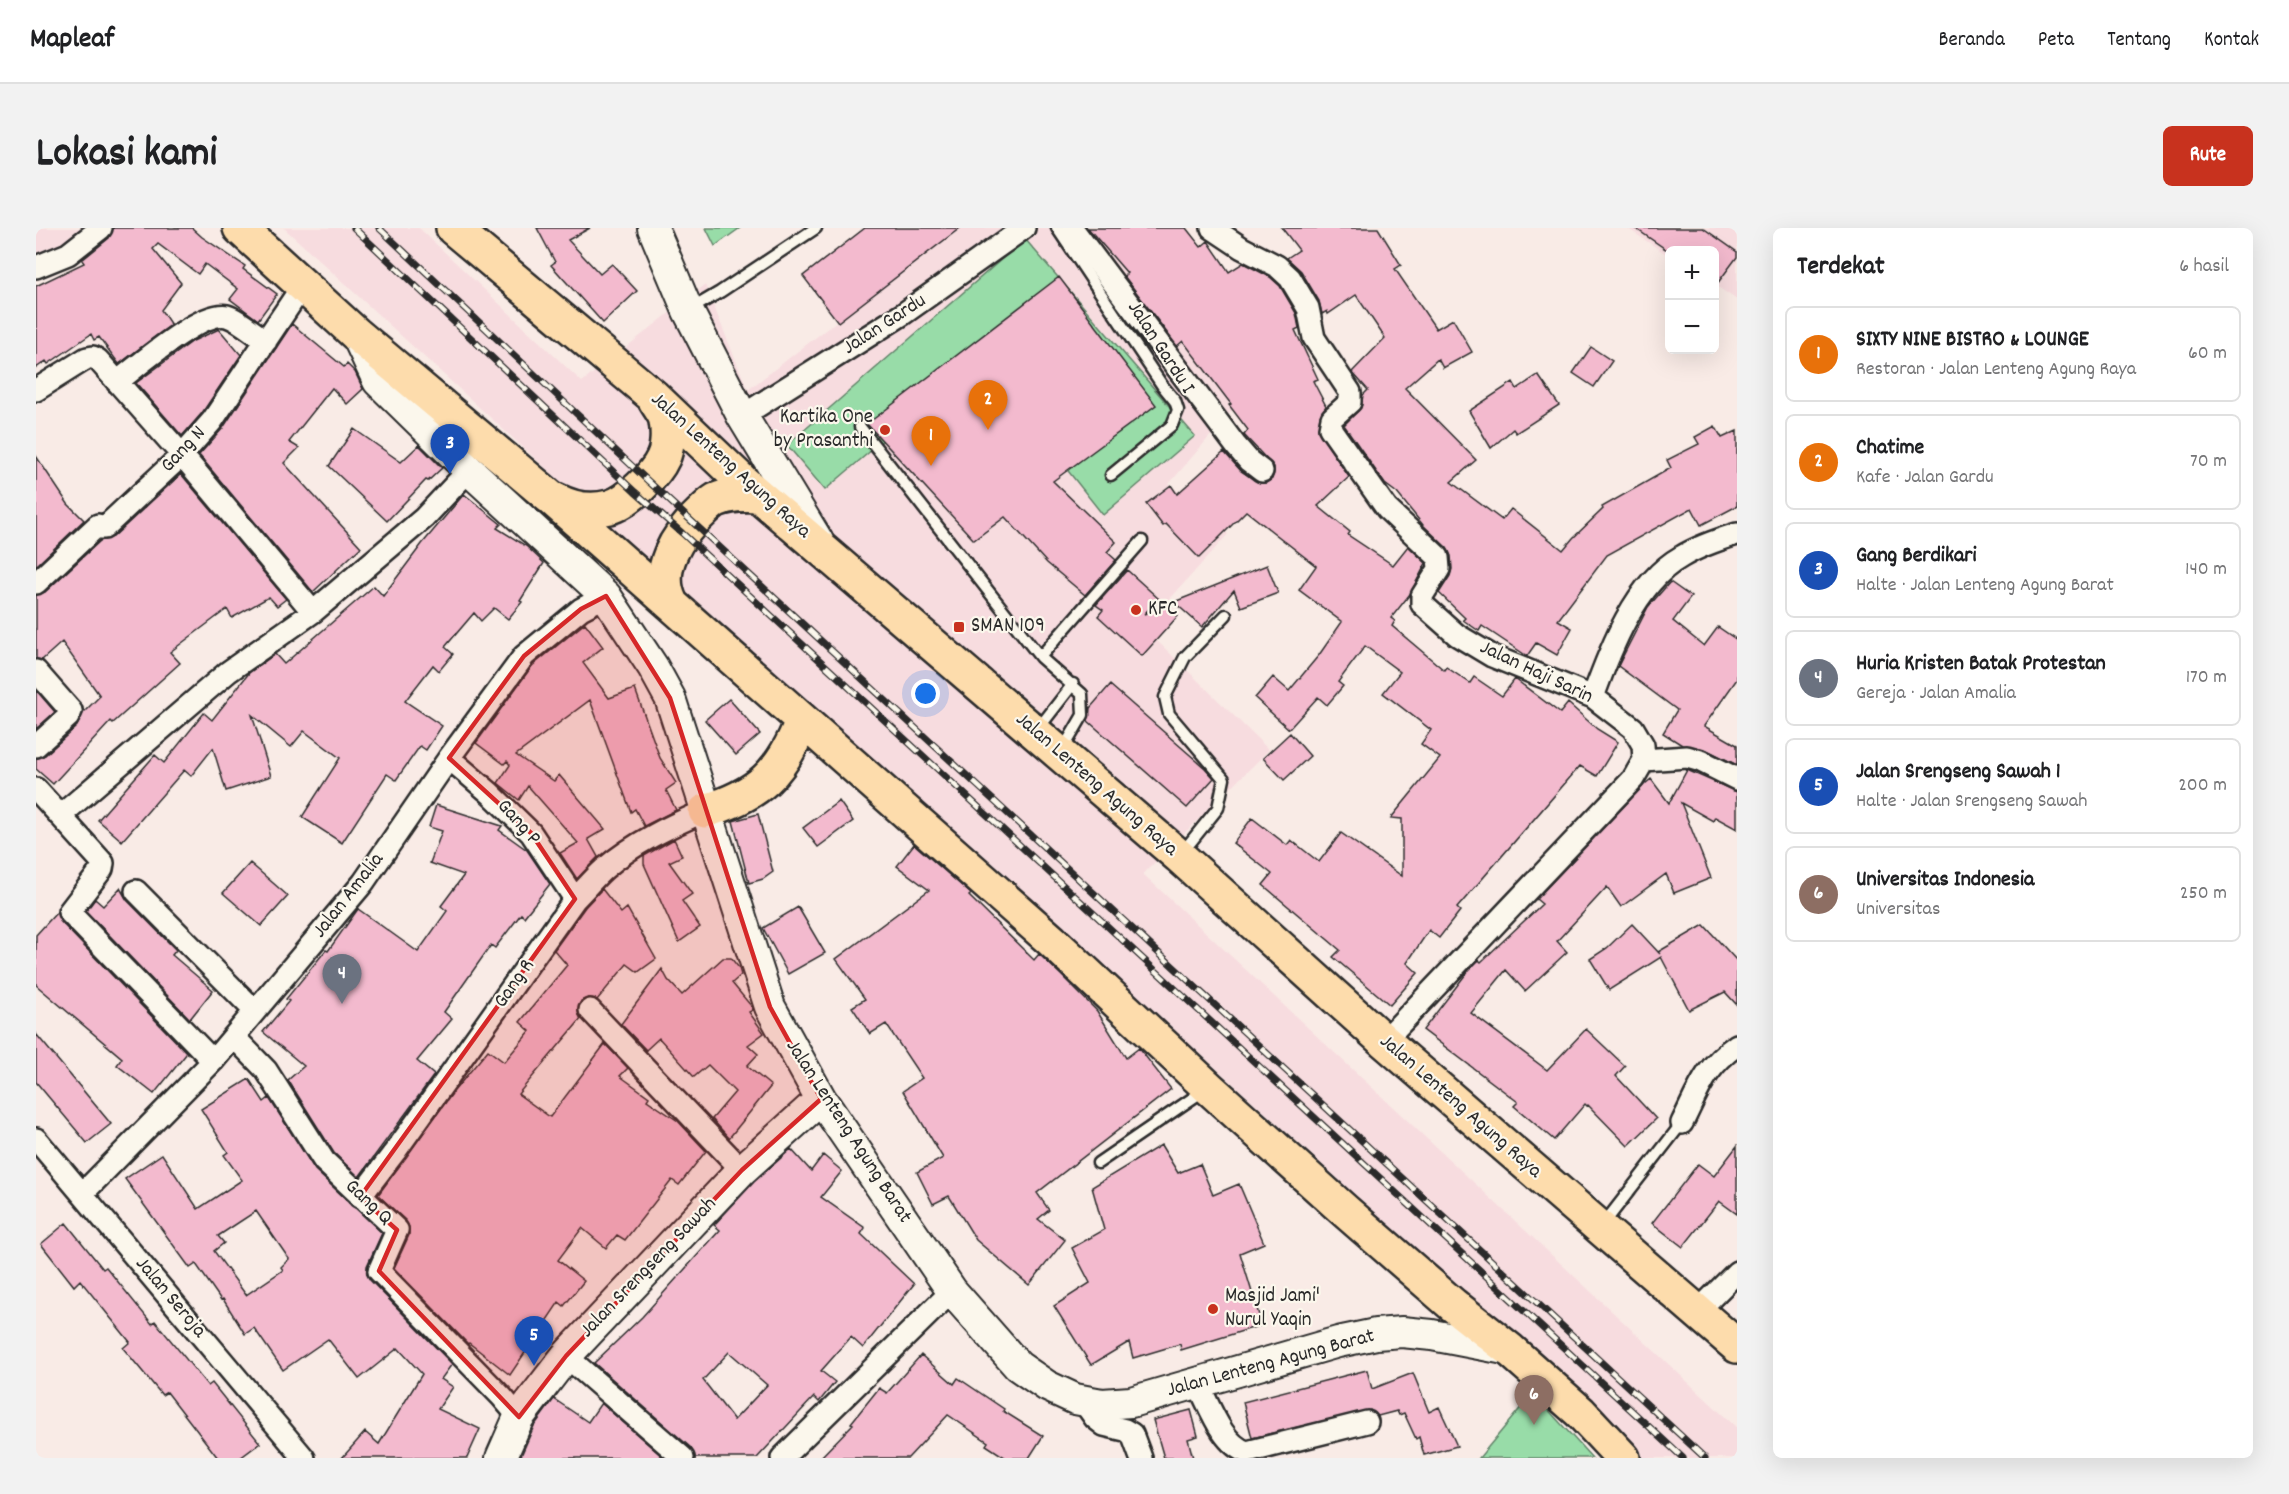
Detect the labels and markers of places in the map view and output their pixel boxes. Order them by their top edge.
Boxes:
pin: 2 [968,380,1008,430]
place label: Kartika One by Prasanthi [774,403,873,457]
pin: 1 [912,416,950,466]
marker: Kartika One by Prasanthi [878,423,892,437]
pin: 3 [430,424,470,474]
place label: KFC [1148,595,1177,625]
marker: KFC [1129,603,1143,617]
place label: SMAN 109 [971,612,1045,642]
marker: SMAN 109 [952,620,966,634]
pin: 4 [322,954,362,1004]
place label: Masjid Jami' Nurul Yaqin [1225,1282,1320,1336]
marker: Masjid Jami' Nurul Yaqin [1206,1302,1220,1316]
pin: 5 [514,1316,554,1366]
pin: 6 [1514,1376,1554,1425]

